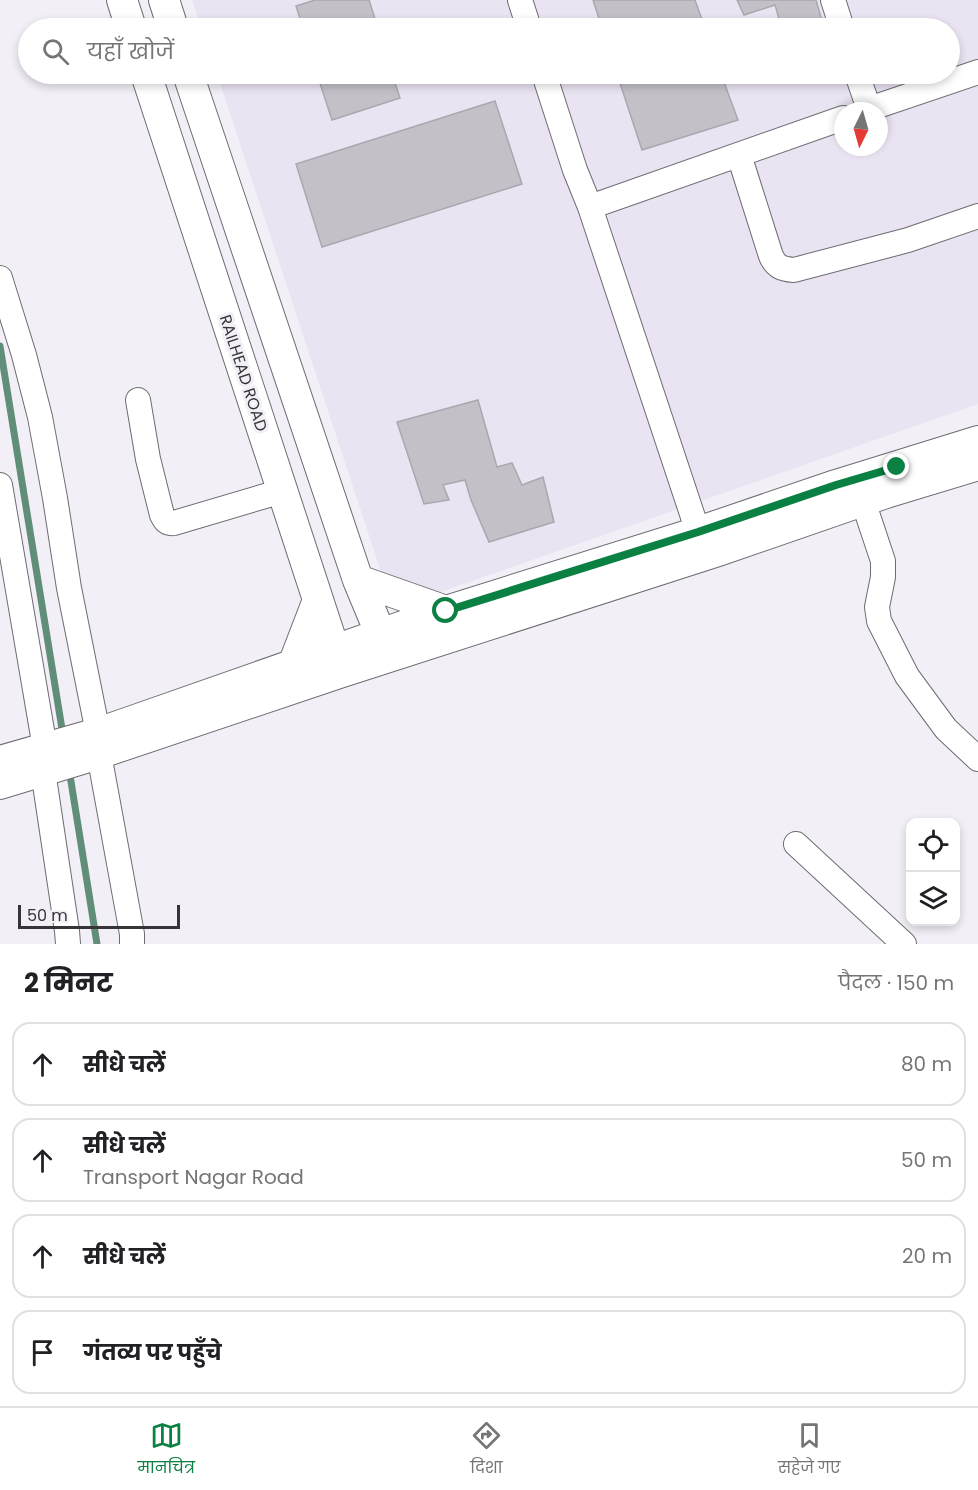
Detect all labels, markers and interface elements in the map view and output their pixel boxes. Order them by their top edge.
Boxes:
search box [18,18,960,84]
icon: search [39,35,72,68]
text: यहाँ खोजें [87,36,174,67]
north arrow [834,102,888,156]
street label: RAILHEAD ROAD [214,312,273,434]
route end [883,453,909,479]
route start [432,597,458,623]
map controls [906,818,960,926]
button: locate [906,818,960,872]
button: layers [906,872,960,926]
scale bar [18,902,180,930]
text: 50 m [27,904,68,927]
text: 2 मिनट [24,965,113,1001]
text: पैदल · 150 m [838,969,954,997]
icon: ahead [26,1048,59,1081]
text: सीधे चलें [83,1049,166,1080]
text: 80 m [901,1050,952,1078]
text: सीधे चलें [83,1130,166,1161]
icon: ahead [26,1144,59,1177]
text: 50 m [901,1146,952,1174]
text: Transport Nagar Road [83,1163,304,1191]
icon: ahead [26,1240,59,1273]
text: सीधे चलें [83,1241,166,1272]
text: 20 m [902,1242,952,1270]
icon: arrive [26,1336,59,1369]
text: गंतव्य पर पहुँचे [83,1337,222,1368]
tab: मानचित्र [137,1419,195,1480]
tab: दिशा [470,1419,503,1480]
tab: सहेजे गए [778,1419,840,1480]

